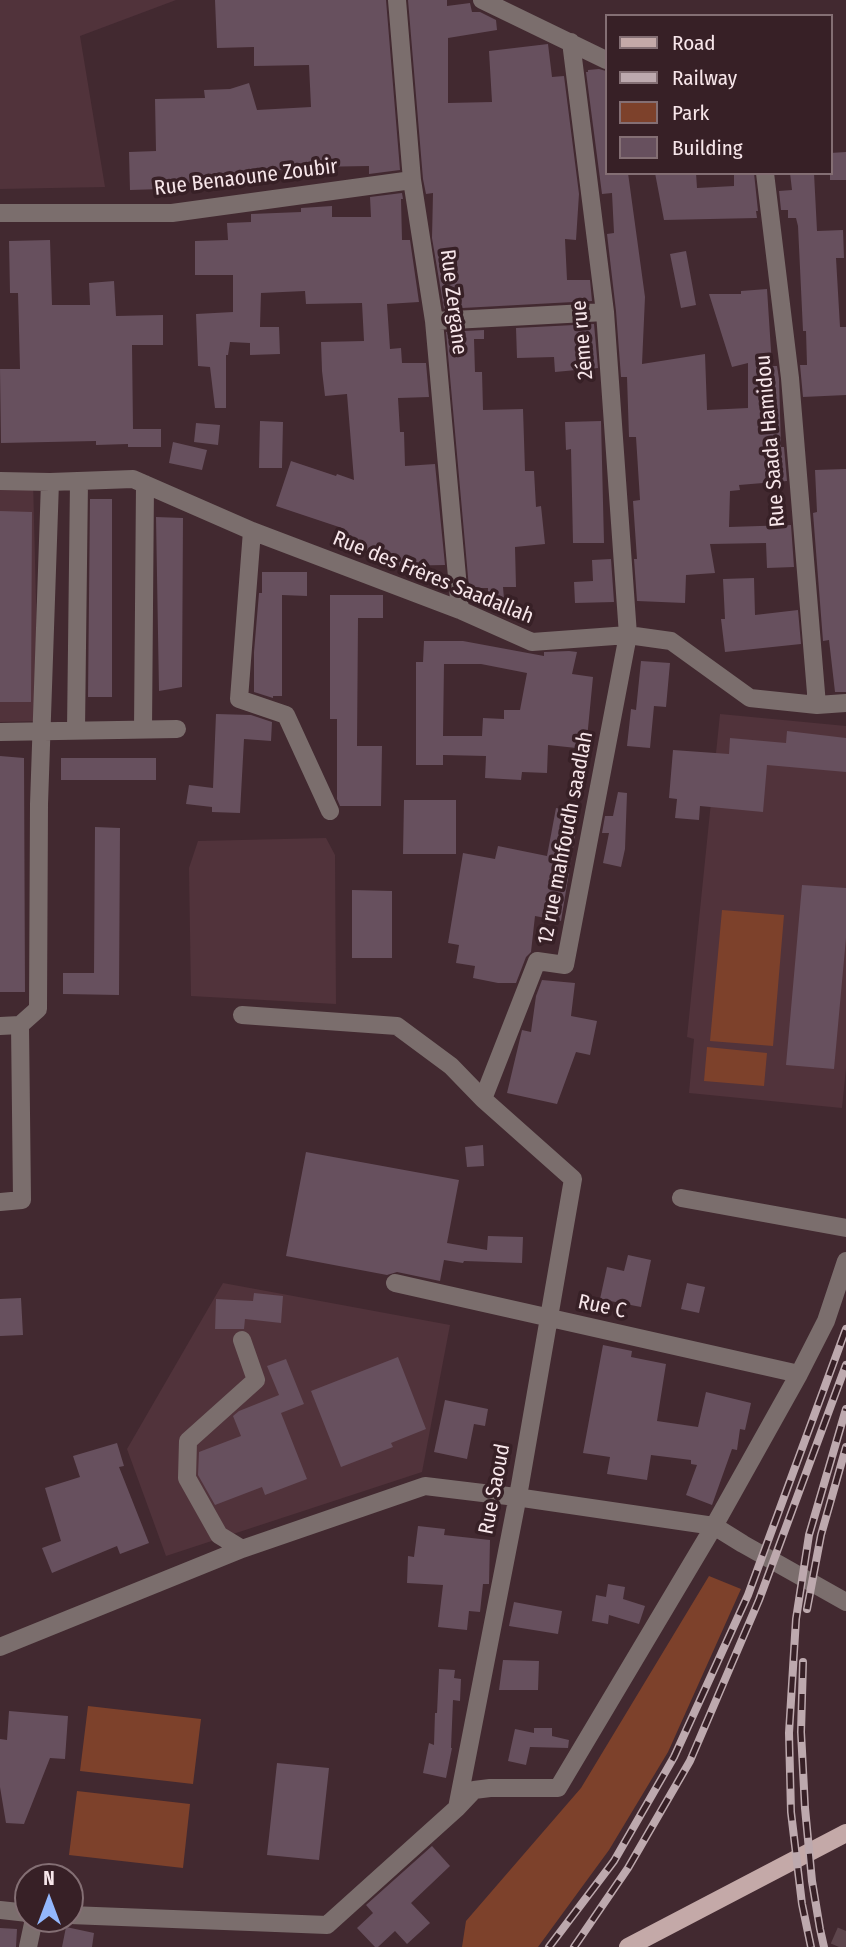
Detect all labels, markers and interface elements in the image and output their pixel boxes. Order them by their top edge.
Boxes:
legend [604,14,832,175]
text: Road [672,30,716,56]
text: Railway [672,65,737,91]
text: Park [672,100,709,126]
text: Building [672,135,743,161]
street label: Rue Benaoune Zoubir [153,154,339,202]
street label: Rue Zergane [434,248,472,356]
street label: 2éme rue [567,299,599,381]
street label: Rue Saada Hamidou [751,354,791,528]
street label: Rue des Frères Saadallah [329,526,537,630]
street label: 12 rue mahfoudh saadlah [533,729,599,947]
street label: Rue C [576,1290,628,1324]
street label: Rue Saoud [474,1442,516,1536]
north arrow [14,1863,84,1933]
text: N [43,1867,55,1890]

